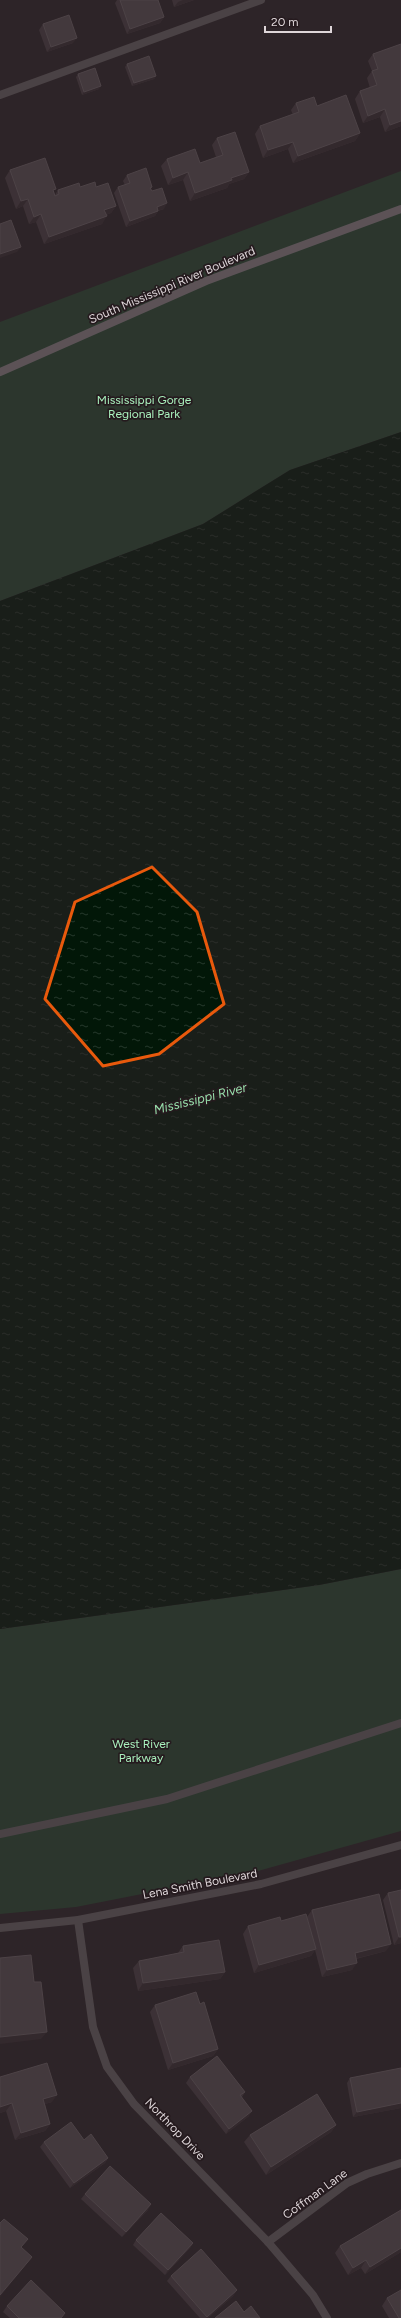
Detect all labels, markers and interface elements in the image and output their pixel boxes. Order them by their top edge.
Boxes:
scale bar [265,8,331,34]
text: 20 m [271,15,299,29]
street label: South Mississippi River Boulevard [87,244,257,326]
park label: Mississippi Gorge Regional Park [97,393,192,421]
water label: Mississippi River [152,1080,249,1117]
park label: West River Parkway [112,1737,170,1765]
street label: Lena Smith Boulevard [141,1866,259,1902]
street label: Northrop Drive [142,2095,208,2163]
street label: Coffman Lane [280,2166,350,2222]

